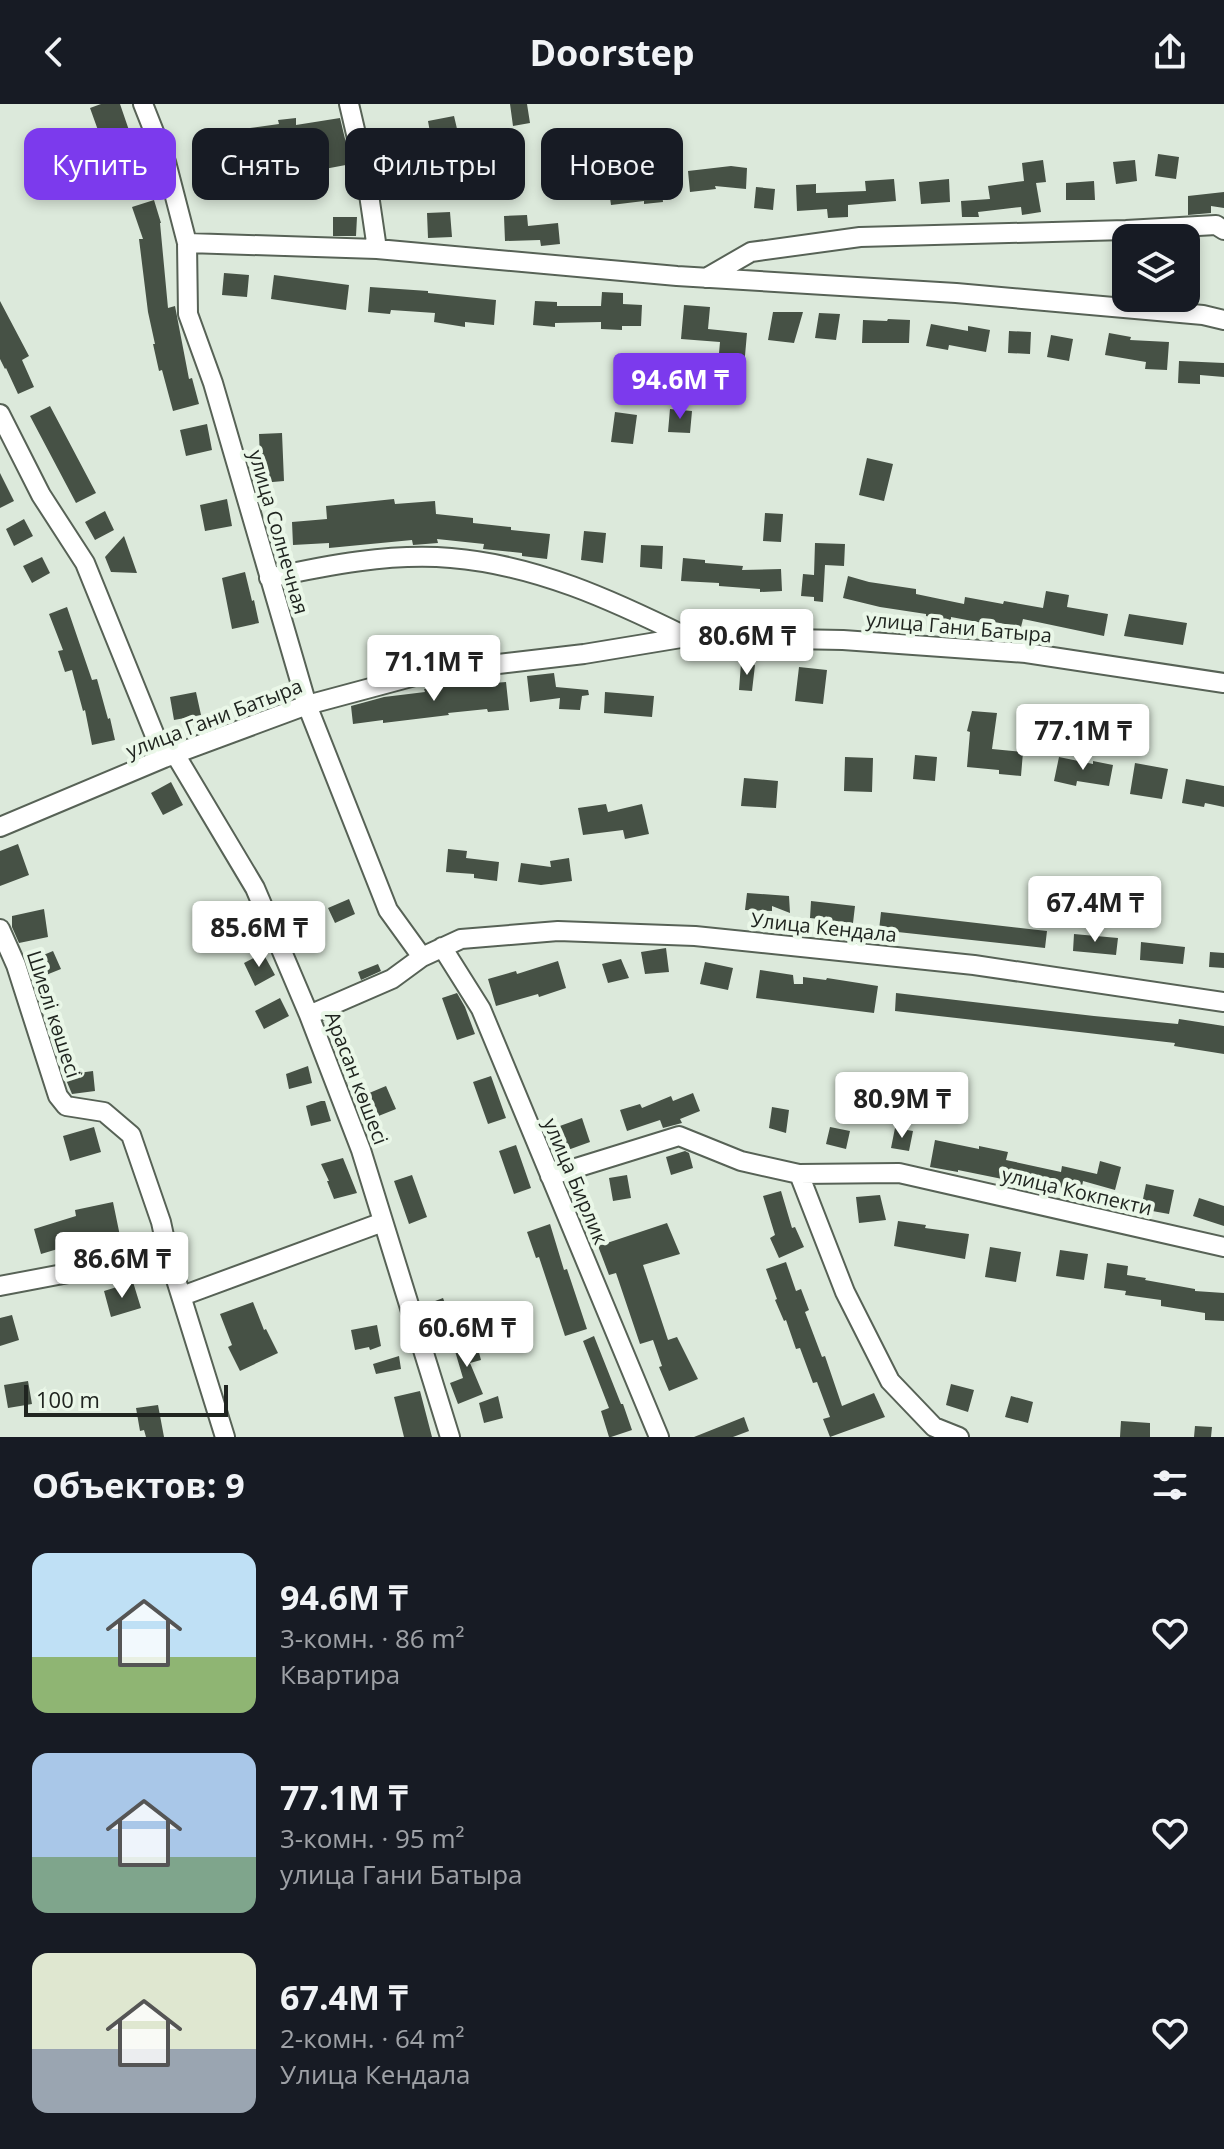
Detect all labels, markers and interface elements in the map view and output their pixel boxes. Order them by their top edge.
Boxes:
text: Doorstep [529,28,695,77]
icon: back [32,30,76,74]
icon: share [1148,30,1192,74]
chip: Купить [24,128,176,200]
chip: Снять [192,128,329,200]
chip: Фильтры [345,128,525,200]
chip: Новое [541,128,683,200]
map controls [1112,224,1200,312]
button: layers [1112,224,1200,312]
pin: 94.6M ₸ [606,353,754,421]
text: 94.6M ₸ [631,361,729,397]
street label: улица Солнечная [243,447,315,617]
street label: улица Гани Батыра [865,605,1053,649]
pin: 80.6M ₸ [673,609,821,677]
text: 80.6M ₸ [698,617,796,653]
pin: 71.1M ₸ [360,635,508,703]
text: 71.1M ₸ [385,643,483,679]
street label: улица Гани Батыра [122,672,306,764]
pin: 77.1M ₸ [1009,704,1157,772]
text: 77.1M ₸ [1034,712,1132,748]
pin: 67.4M ₸ [1021,876,1169,944]
text: 67.4M ₸ [1046,884,1144,920]
pin: 85.6M ₸ [185,901,333,969]
street label: Улица Кендала [750,906,898,948]
text: 85.6M ₸ [210,909,308,945]
street label: Шиелі көшесі [21,947,87,1081]
street label: Арасан көшесі [319,1008,395,1148]
pin: 80.9M ₸ [828,1072,976,1140]
text: 80.9M ₸ [853,1080,951,1116]
street label: улица Бирлик [537,1114,615,1249]
street label: улица Кокпекти [999,1161,1155,1221]
pin: 86.6M ₸ [48,1232,196,1300]
text: 86.6M ₸ [73,1240,171,1276]
pin: 60.6M ₸ [393,1301,541,1369]
text: 60.6M ₸ [418,1309,516,1345]
scale bar [24,1381,228,1417]
text: 100 m [36,1384,100,1414]
text: Объектов: 9 [32,1462,245,1508]
icon: filters [1148,1463,1192,1507]
text: 94.6M ₸ [280,1574,407,1620]
icon: home [96,1585,192,1681]
icon: heart [1148,1611,1192,1655]
text: 3-комн. · 86 m² [280,1620,465,1656]
text: Квартира [280,1656,400,1692]
text: 77.1M ₸ [280,1774,407,1820]
icon: home [96,1785,192,1881]
icon: heart [1148,1811,1192,1855]
text: 3-комн. · 95 m² [280,1820,465,1856]
text: улица Гани Батыра [280,1856,523,1892]
text: 67.4M ₸ [280,1974,407,2020]
icon: home [96,1985,192,2081]
icon: heart [1148,2011,1192,2055]
text: 2-комн. · 64 m² [280,2020,465,2056]
text: Улица Кендала [280,2056,471,2092]

